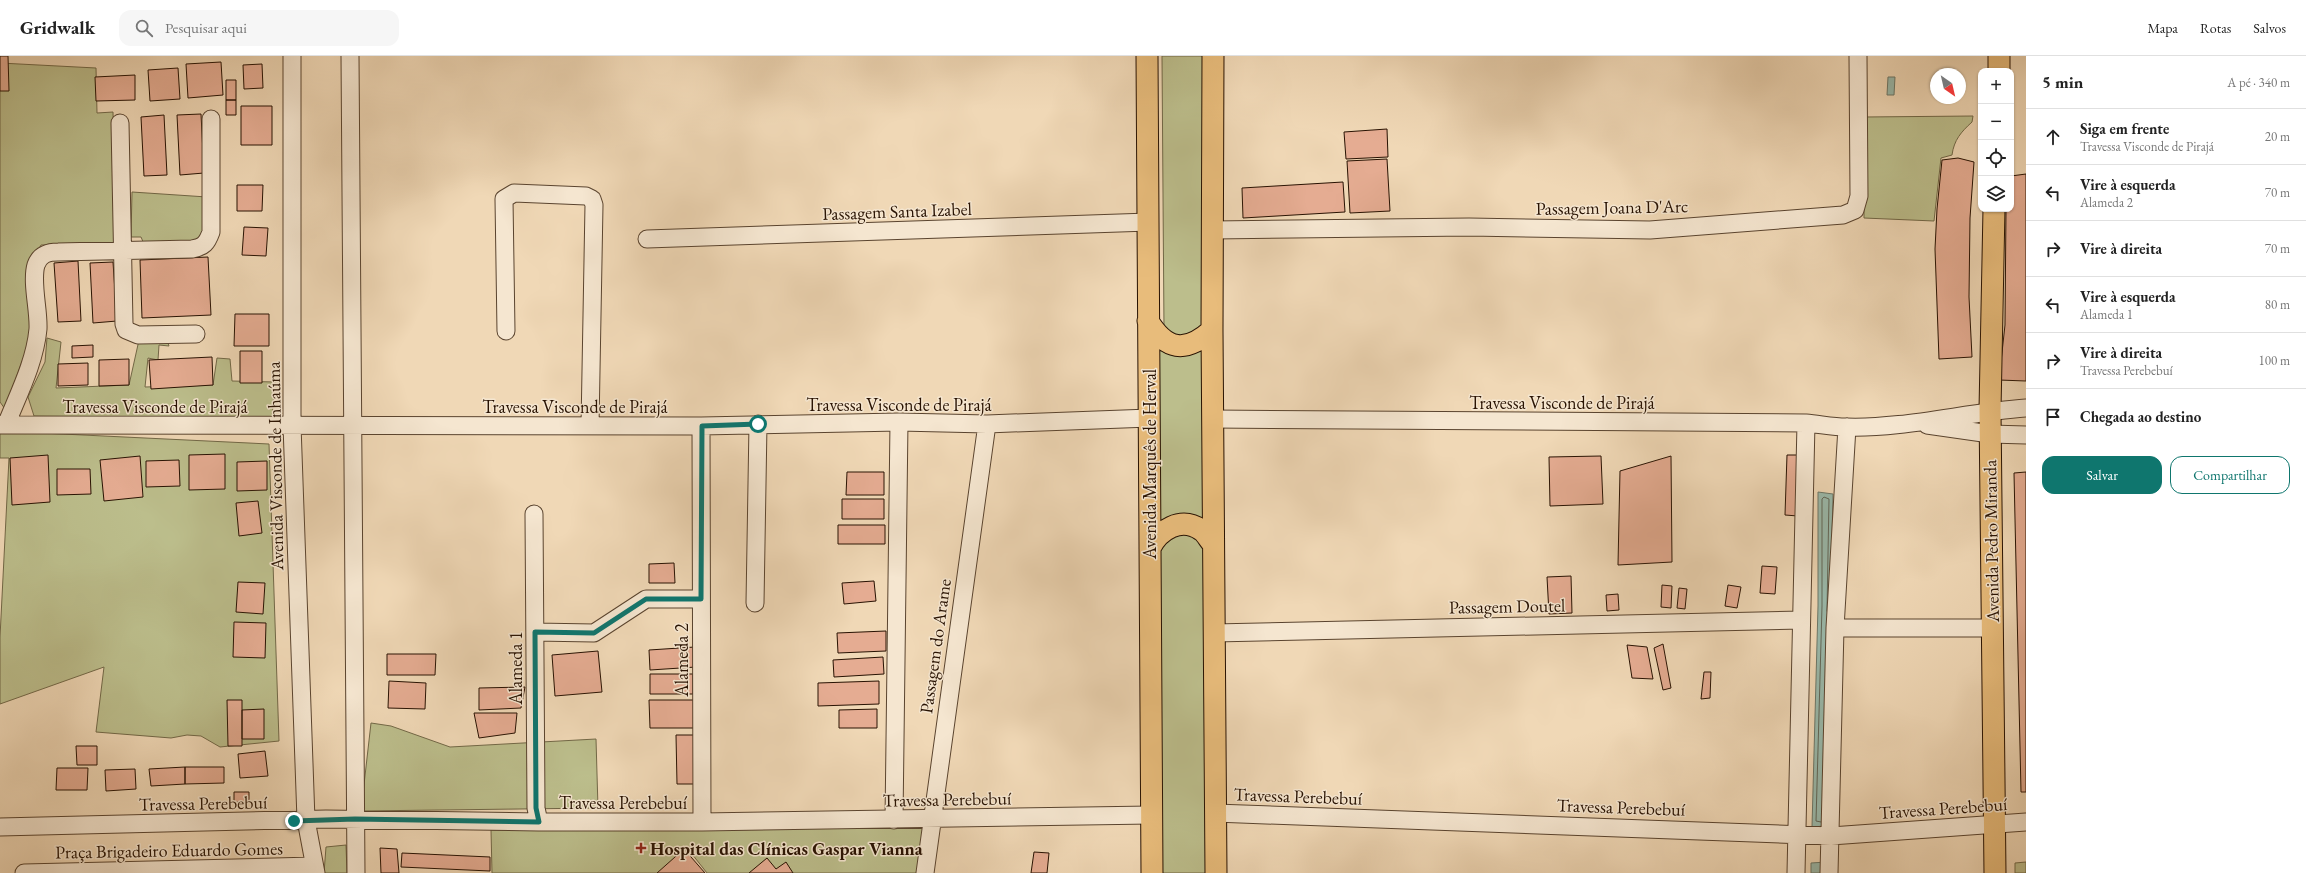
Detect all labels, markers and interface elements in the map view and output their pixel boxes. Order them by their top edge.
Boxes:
search box [119,10,399,46]
text: Gridwalk [20,15,95,40]
icon: search [133,17,155,39]
text: Pesquisar aqui [165,18,247,37]
text: Mapa [2147,19,2178,37]
text: Rotas [2200,19,2231,37]
text: Salvos [2253,19,2286,37]
north arrow [1930,68,1966,104]
map controls [1978,68,2014,212]
button: + [1978,68,2014,104]
text: 5 min [2042,71,2083,93]
text: A pé · 340 m [2227,74,2290,91]
button: − [1978,104,2014,140]
text: Siga em frente [2080,119,2169,138]
icon: ahead [2042,126,2064,148]
text: 20 m [2265,128,2290,145]
text: Travessa Visconde de Pirajá [2080,138,2214,155]
button: locate [1978,140,2014,176]
text: Vire à esquerda [2080,175,2176,194]
button: layers [1978,176,2014,212]
icon: left [2042,182,2064,204]
text: 70 m [2265,184,2290,201]
street label: Passagem Joana D'Arc [1536,194,1688,220]
text: Alameda 2 [2080,194,2133,211]
street label: Passagem Santa Izabel [822,197,972,225]
icon: right [2042,238,2064,260]
text: Vire à direita [2080,239,2162,258]
text: 70 m [2265,240,2290,257]
text: Vire à esquerda [2080,287,2176,306]
icon: left [2042,294,2064,316]
text: 80 m [2265,296,2290,313]
text: Alameda 1 [2080,306,2133,323]
text: Vire à direita [2080,343,2162,362]
icon: right [2042,350,2064,372]
text: 100 m [2259,352,2290,369]
street label: Avenida Visconde de Inhaúma [262,361,288,572]
text: Travessa Perebebuí [2080,362,2173,379]
street label: Avenida Marquês de Herval [1138,369,1161,560]
street label: Travessa Visconde de Pirajá [1469,391,1655,414]
street label: Travessa Visconde de Pirajá [806,393,992,416]
street label: Travessa Visconde de Pirajá [62,395,248,418]
street label: Travessa Visconde de Pirajá [482,395,668,418]
icon: arrive [2042,406,2064,428]
text: Chegada ao destino [2080,407,2201,426]
route start [749,415,767,433]
button: Salvar [2042,456,2162,494]
button: Compartilhar [2170,456,2290,494]
street label: Avenida Pedro Miranda [1978,459,2004,623]
street label: Passagem do Arame [914,577,956,715]
street label: Passagem Doutel [1449,593,1565,619]
street label: Alameda 2 [670,623,693,698]
street label: Alameda 1 [504,631,527,706]
street label: Travessa Perebebuí [1233,782,1363,810]
street label: Travessa Perebebuí [883,786,1012,812]
street label: Travessa Perebebuí [139,790,268,816]
street label: Travessa Perebebuí [559,791,688,814]
street label: Travessa Perebebuí [1878,792,2008,824]
street label: Travessa Perebebuí [1556,793,1686,821]
route end [285,812,303,830]
street label: Praça Brigadeiro Eduardo Gomes [55,837,283,863]
place label: Hospital das Clínicas Gaspar Vianna [650,837,923,860]
marker: Hospital das Clínicas Gaspar Vianna [635,842,647,854]

